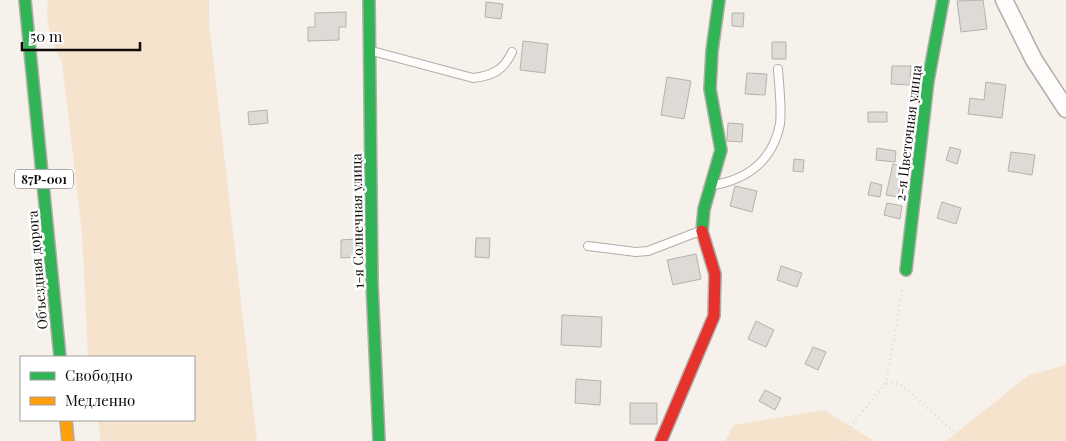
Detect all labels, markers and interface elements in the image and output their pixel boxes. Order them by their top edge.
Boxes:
scale bar [22,20,140,52]
text: 50 m [30,26,63,46]
street label: 2-я Цветочная улица [890,64,926,202]
street label: 1-я Солнечная улица [346,153,368,289]
road number: 87Р-001 [15,170,73,188]
street label: Объездная дорога [22,210,52,330]
legend [20,356,195,421]
text: Свободно [65,365,133,385]
text: Медленно [65,390,135,410]

